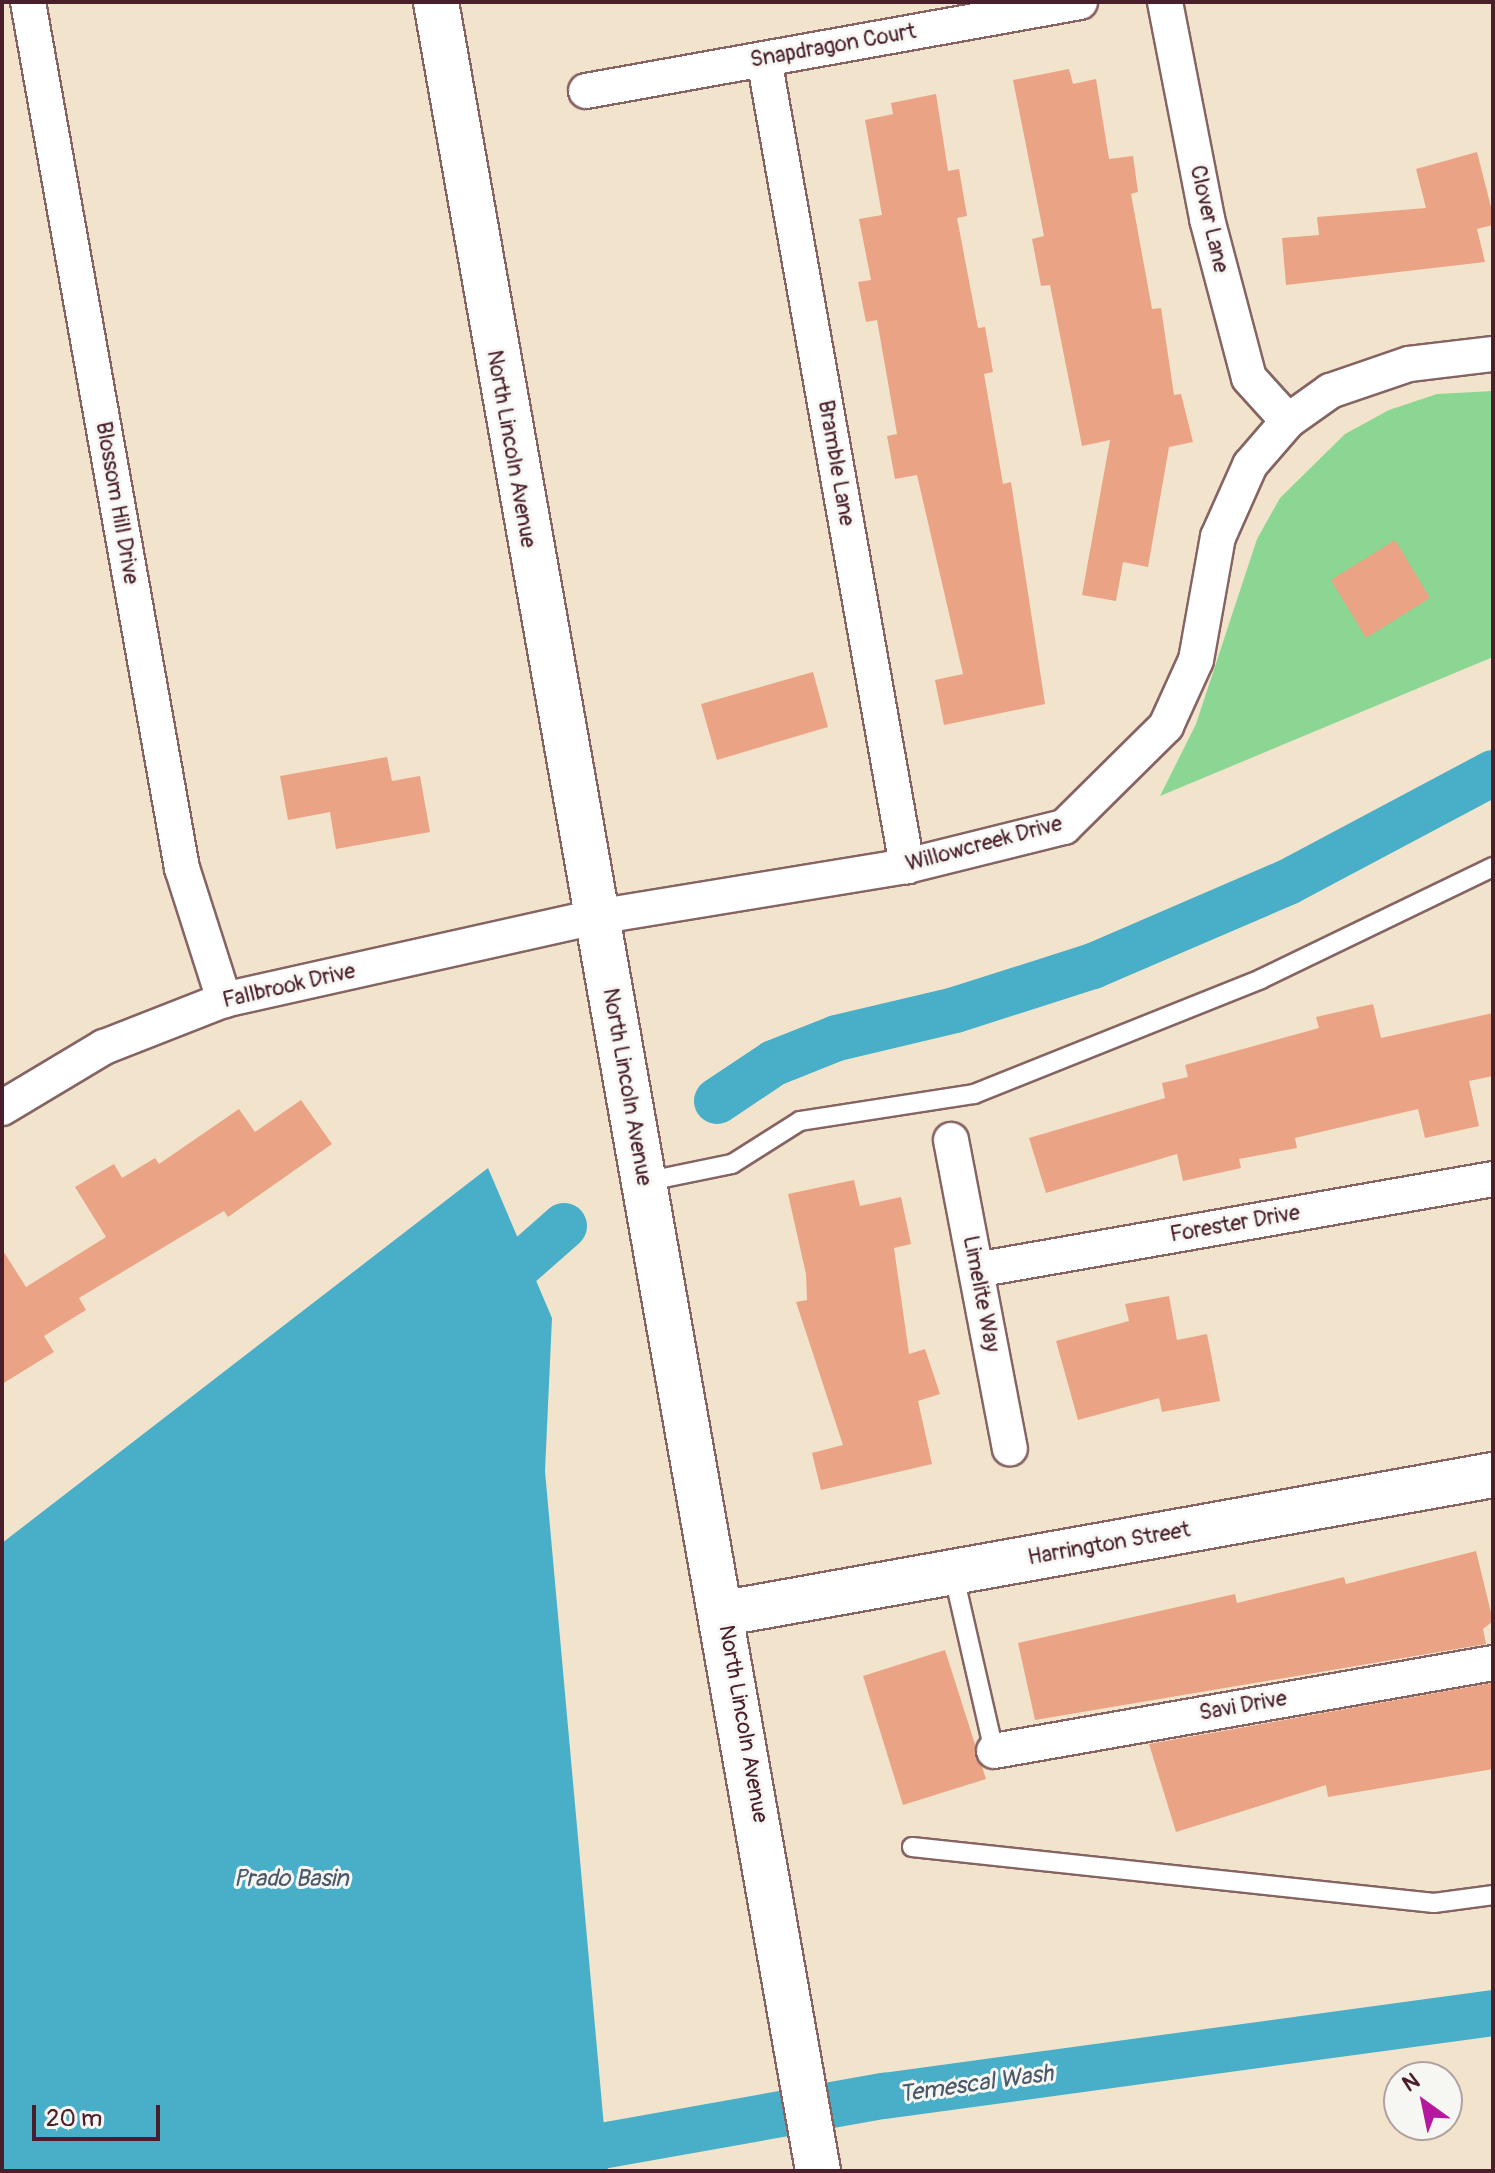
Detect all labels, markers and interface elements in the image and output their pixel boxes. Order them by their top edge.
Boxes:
street label: Snapdragon Court [748,18,918,74]
street label: Clover Lane [1184,163,1234,275]
street label: North Lincoln Avenue [481,348,541,550]
street label: Bramble Lane [812,398,860,528]
street label: Blossom Hill Drive [90,420,144,586]
street label: Willowcreek Drive [903,810,1065,878]
street label: Fallbrook Drive [220,958,358,1014]
street label: North Lincoln Avenue [597,986,657,1188]
street label: Forester Drive [1168,1200,1302,1248]
street label: Limelite Way [957,1233,1005,1355]
street label: Harrington Street [1026,1517,1192,1571]
street label: North Lincoln Avenue [713,1623,773,1825]
street label: Savi Drive [1197,1685,1289,1727]
water label: Prado Basin [234,1865,348,1893]
water label: Temescal Wash [897,2059,1055,2109]
north arrow [1383,2061,1463,2141]
text: N [1397,2067,1425,2098]
scale bar [36,2089,164,2139]
text: 20 m [46,2104,102,2133]

